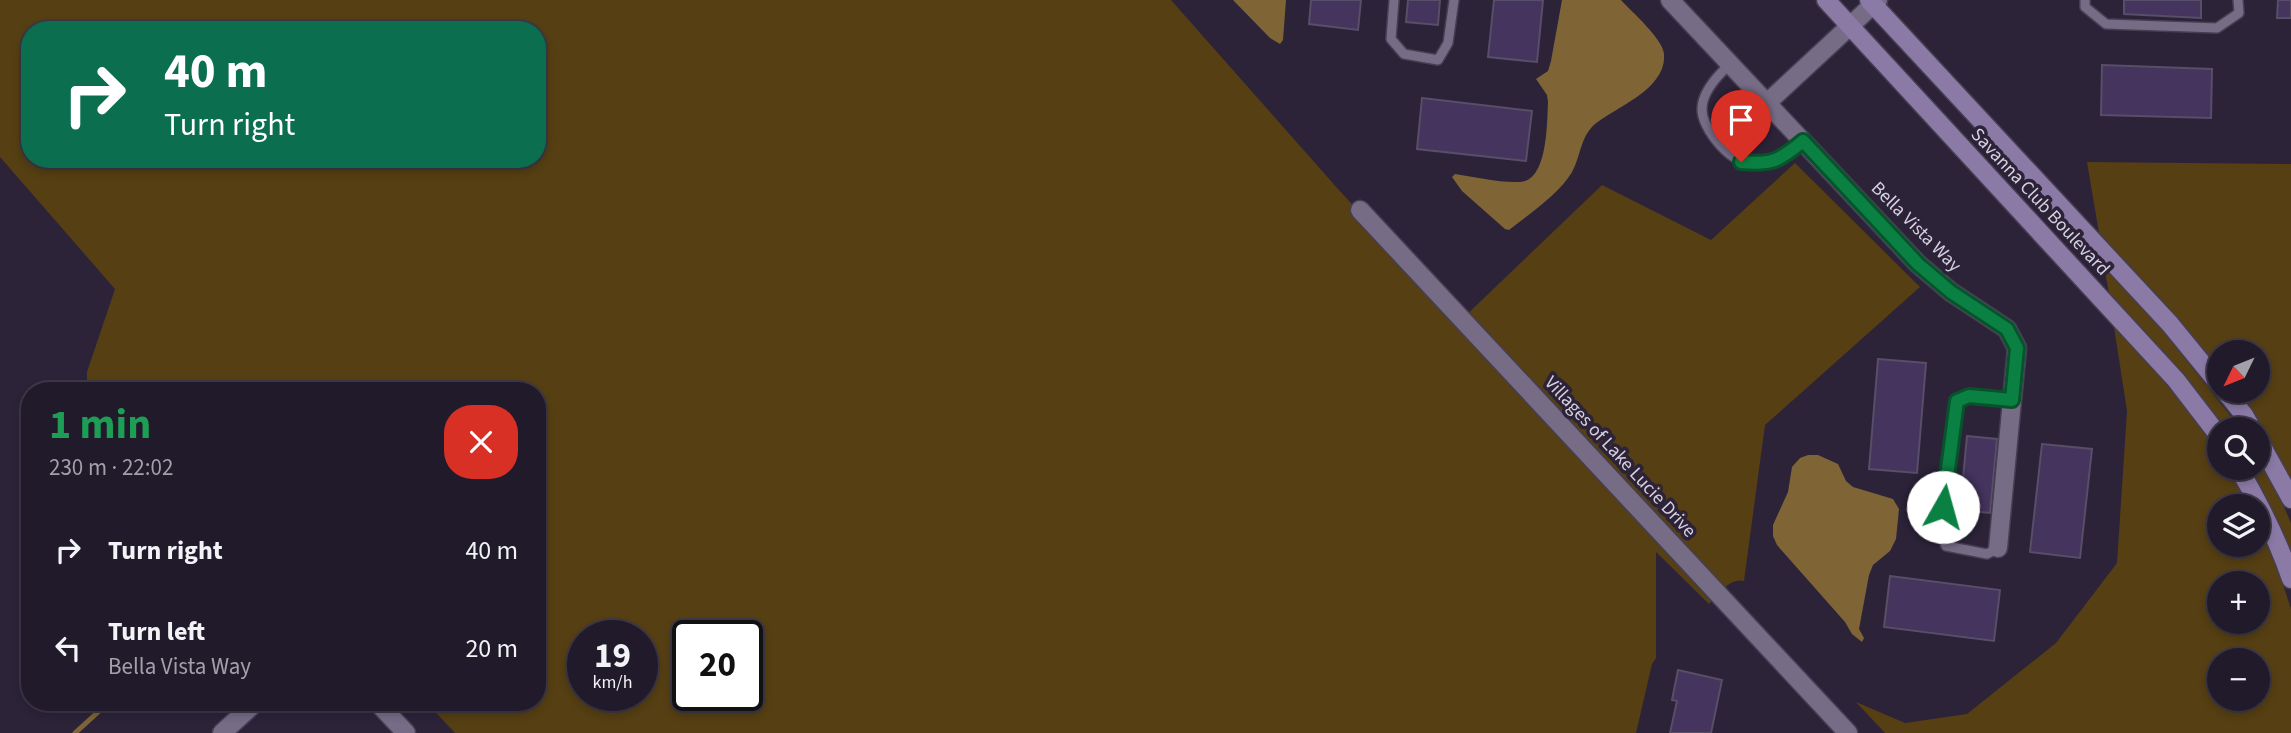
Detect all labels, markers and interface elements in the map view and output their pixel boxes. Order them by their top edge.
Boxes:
text: 40 m [164,37,268,107]
icon: right [49,49,140,140]
pin [1711,90,1771,162]
icon: arrive [1722,101,1760,139]
text: Turn right [164,102,295,148]
street label: Savanna Club Boulevard [1964,122,2116,282]
street label: Bella Vista Way [1865,176,1967,278]
north arrow [2207,340,2270,402]
map controls [2207,340,2270,711]
street label: Villages of Lake Lucie Drive [1538,370,1702,544]
text: 1 min [49,395,151,455]
button: close [444,405,518,479]
button: search [2207,417,2270,480]
text: 230 m · 22:02 [49,451,173,484]
position arrow [1906,470,1980,544]
button: layers [2207,494,2270,557]
icon: right [49,531,87,569]
text: Turn right [108,532,223,569]
text: 40 m [465,532,518,569]
button: + [2207,571,2270,634]
text: Turn left [108,613,205,650]
speed limit sign: 20 [672,620,763,711]
icon: left [49,629,87,667]
text: 20 m [465,630,518,667]
text: 19 [594,631,631,681]
button: − [2207,648,2270,711]
text: Bella Vista Way [108,650,251,683]
text: km/h [593,670,632,695]

